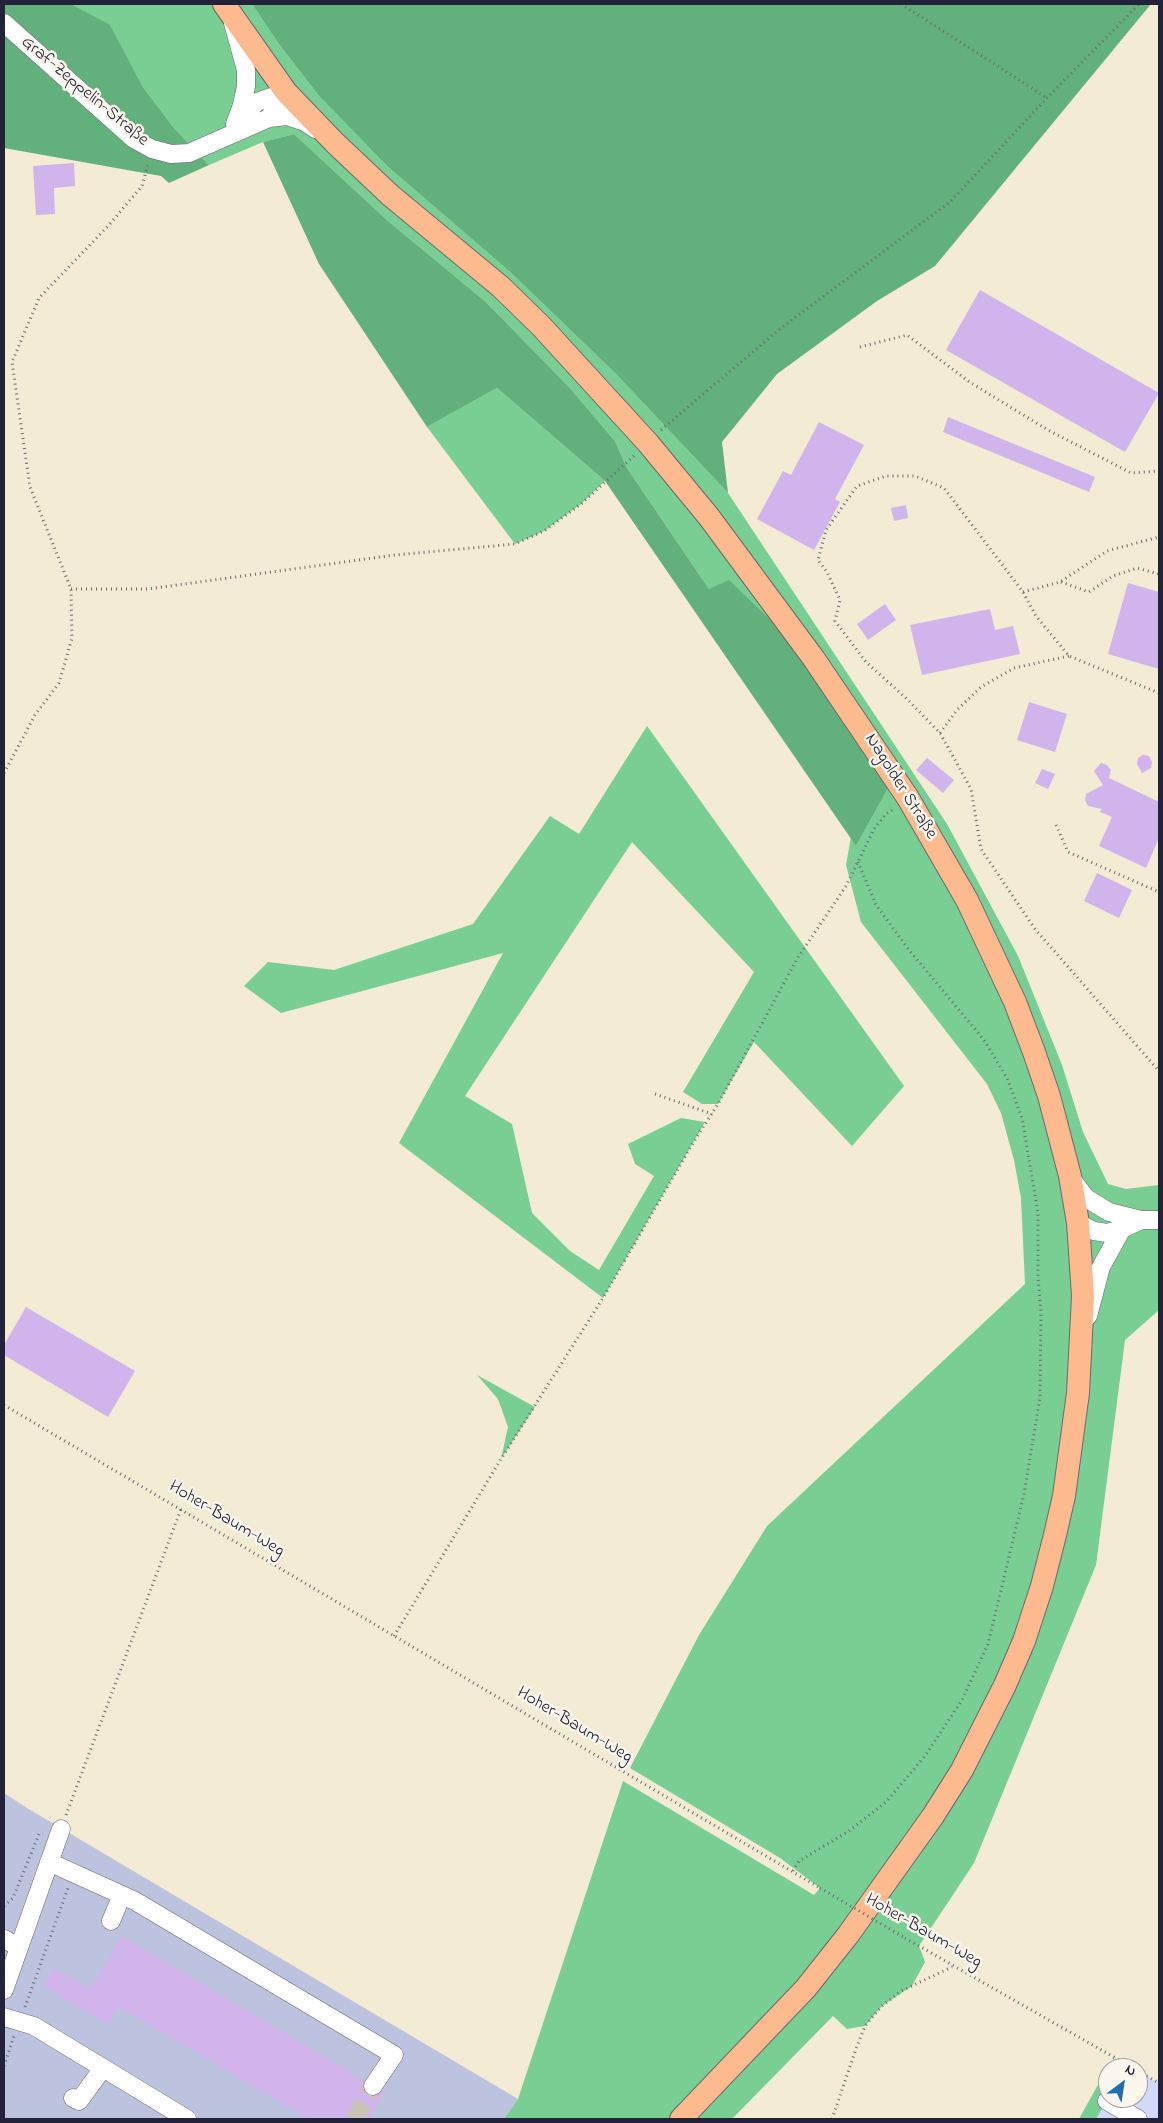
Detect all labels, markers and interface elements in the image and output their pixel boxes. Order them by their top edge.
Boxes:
street label: Graf-Zeppelin-Straße [16,32,152,152]
street label: Nagolder Straße [859,730,941,844]
street label: Hoher-Baum-Weg [164,1477,288,1563]
street label: Hoher-Baum-Weg [512,1683,636,1769]
street label: Hoher-Baum-Weg [861,1890,985,1974]
north arrow [1098,2058,1148,2108]
text: N [1121,2059,1140,2082]

